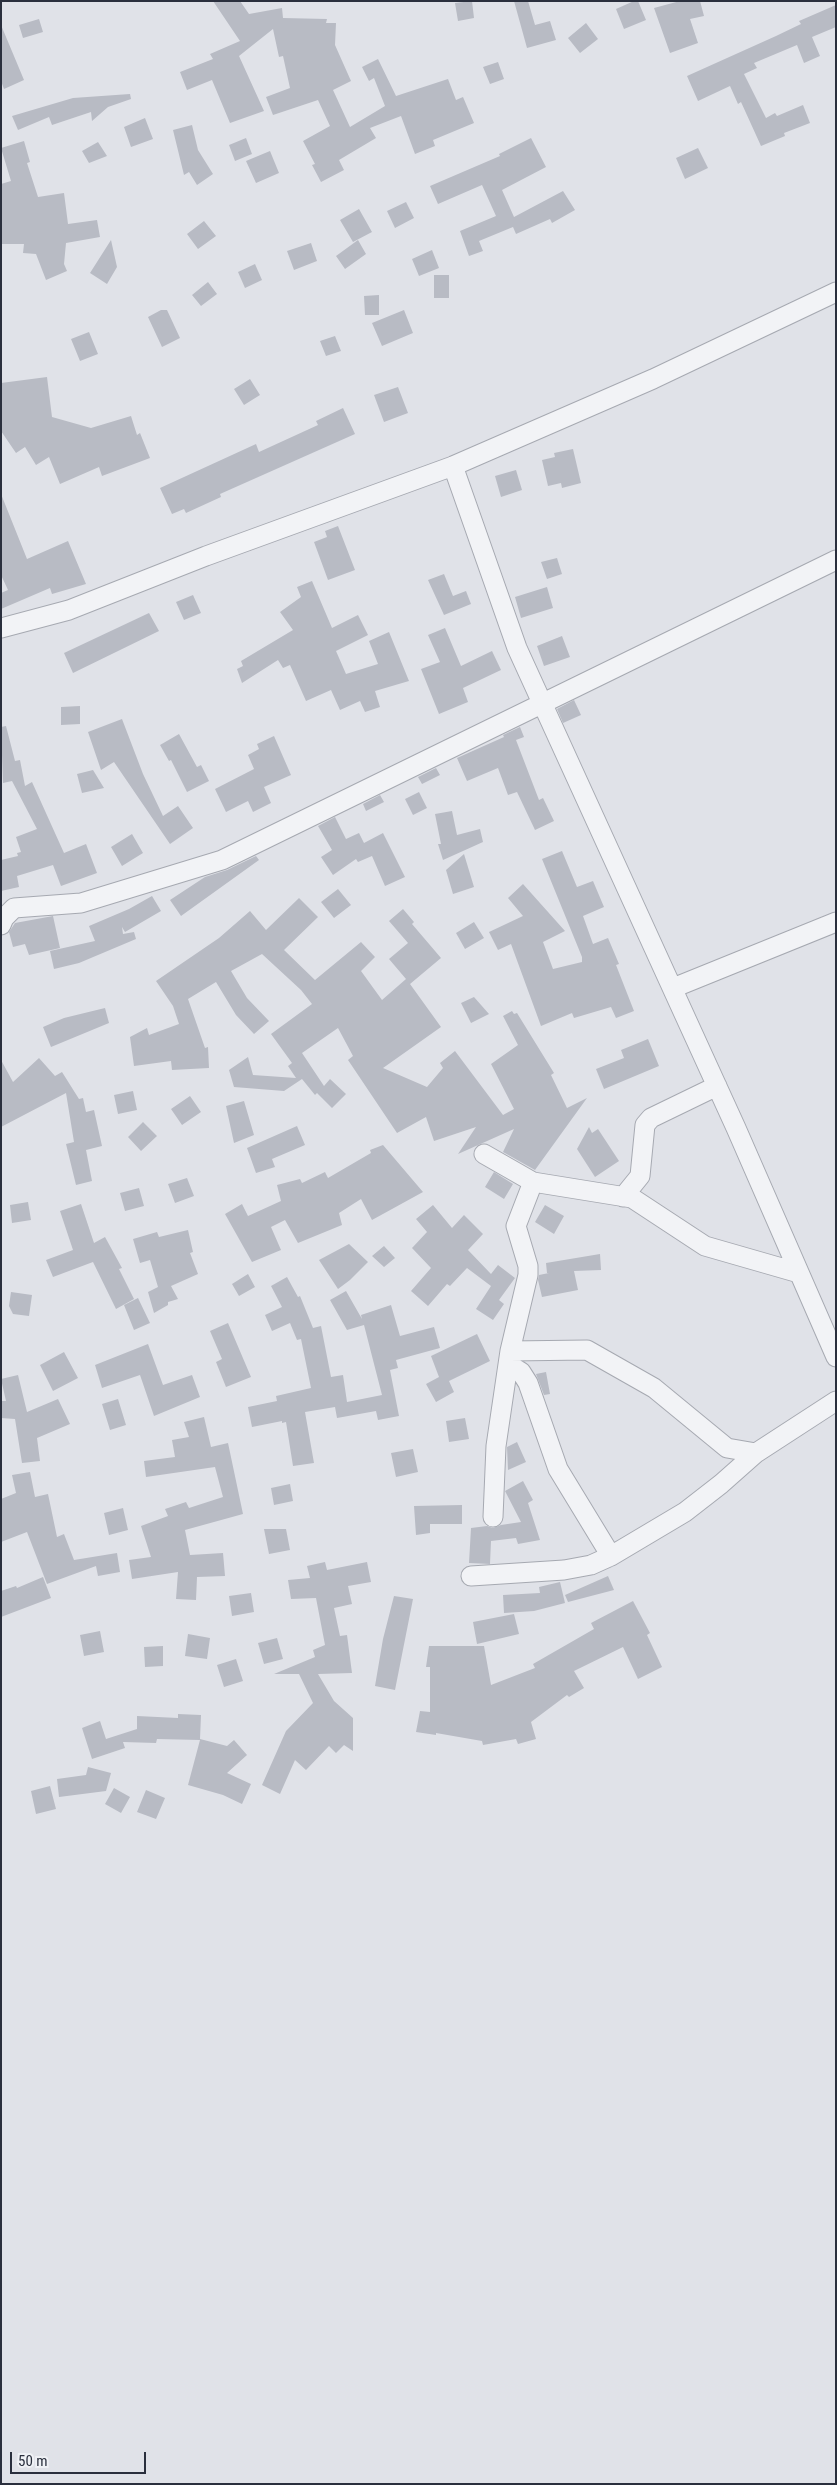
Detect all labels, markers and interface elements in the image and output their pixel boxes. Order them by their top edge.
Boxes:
scale bar [12,2442,149,2474]
text: 50 m [18,2452,48,2470]

